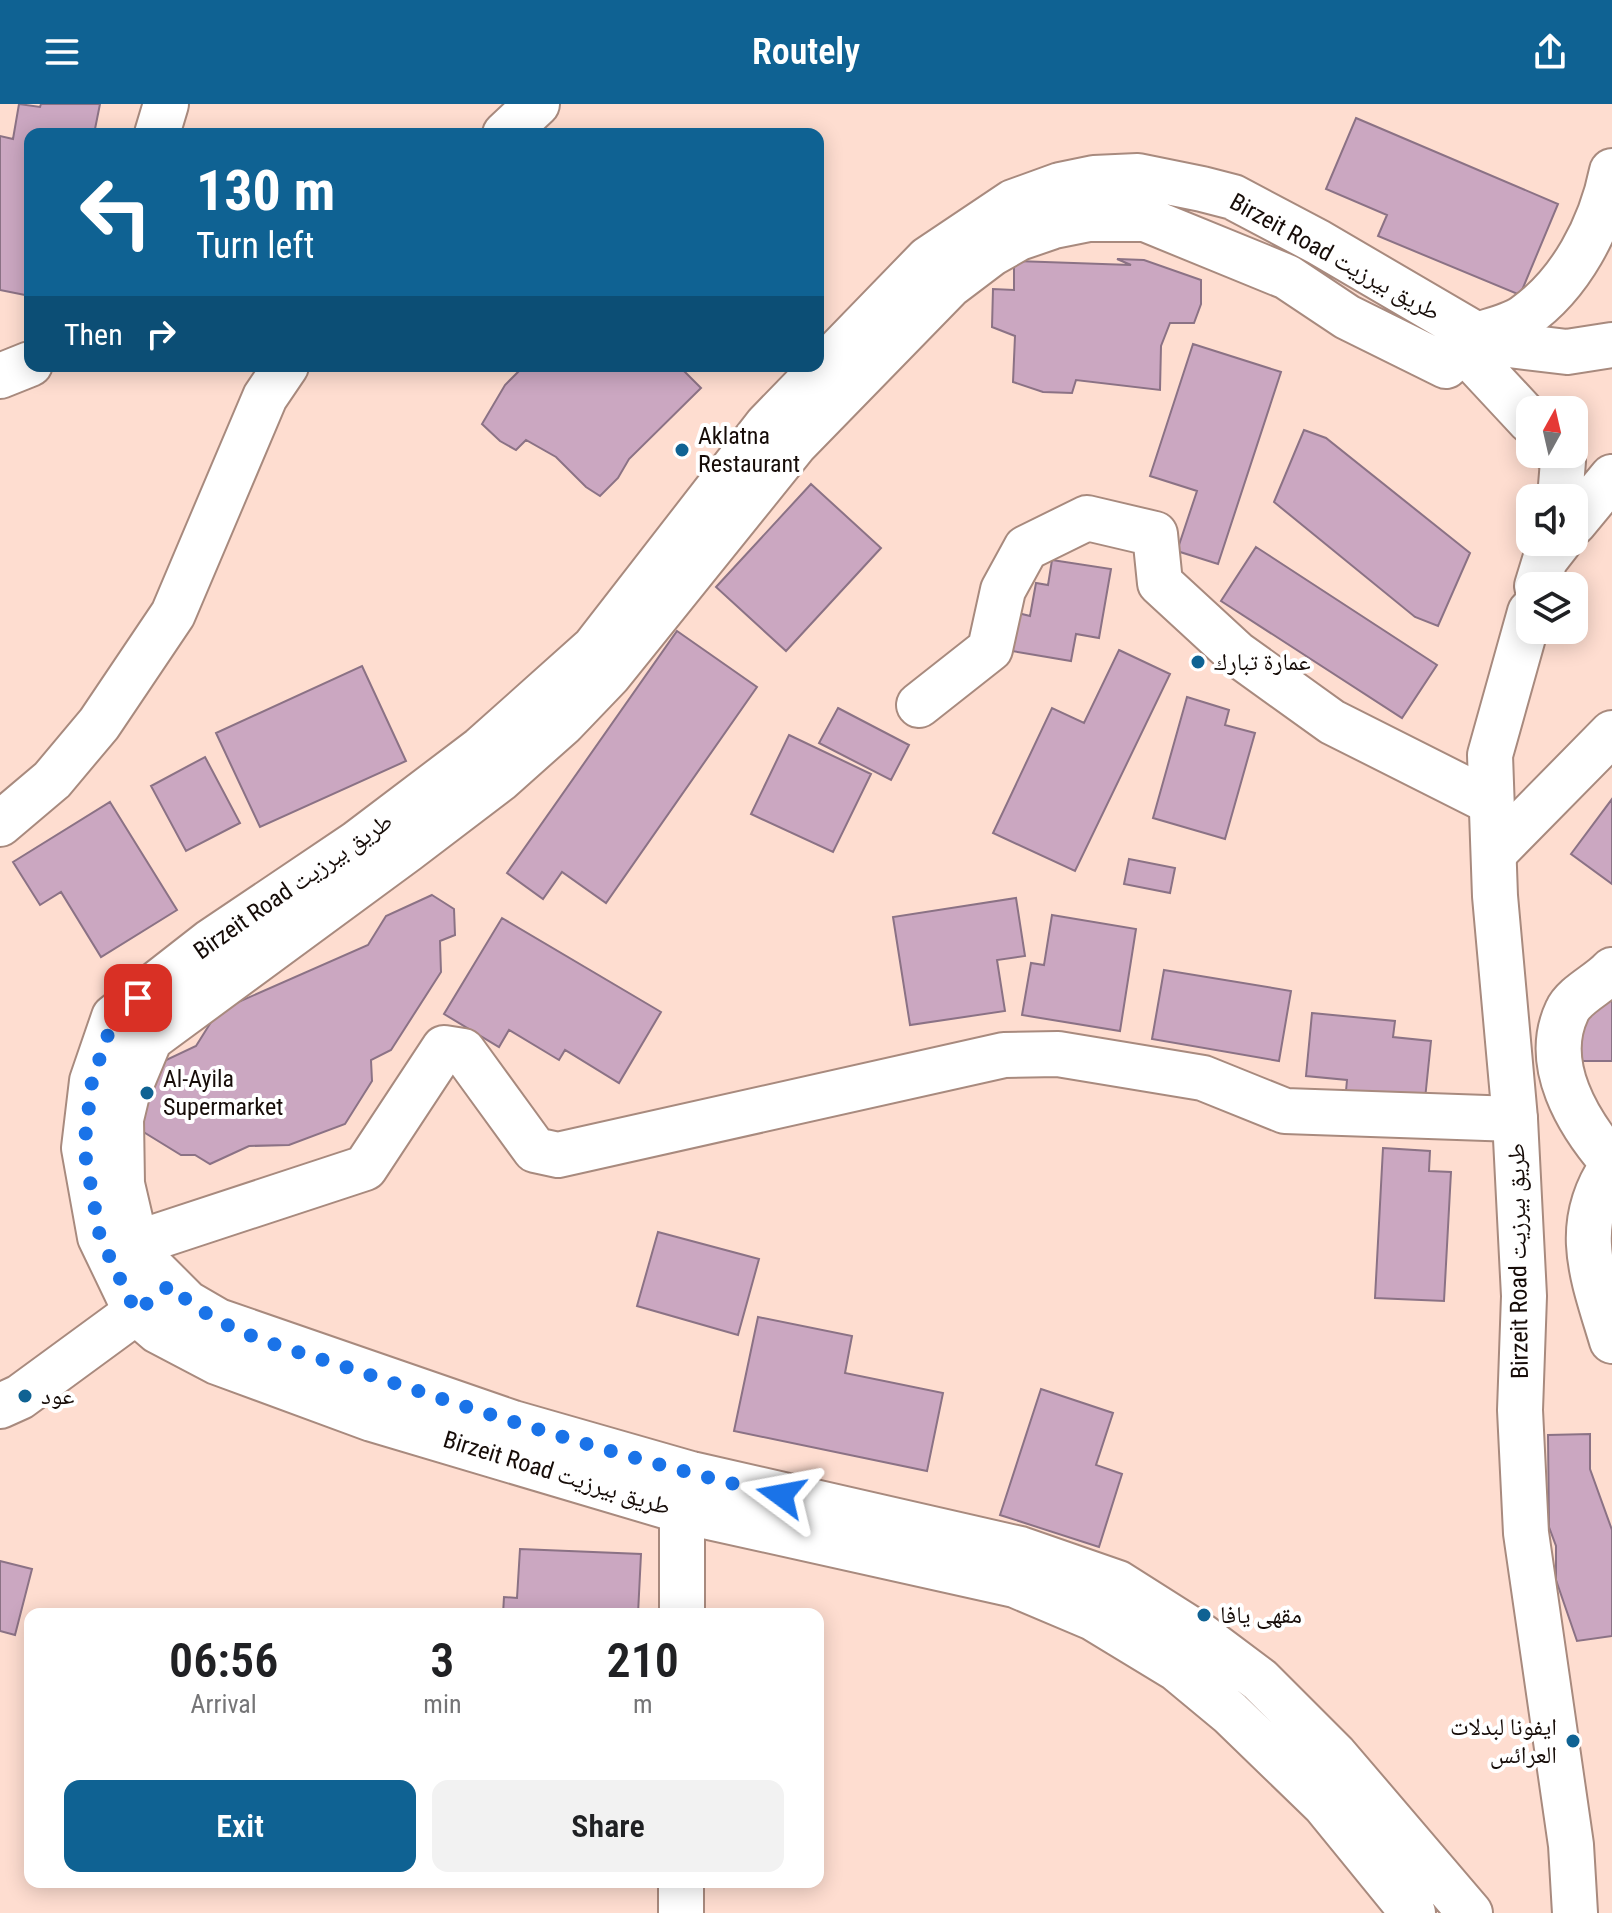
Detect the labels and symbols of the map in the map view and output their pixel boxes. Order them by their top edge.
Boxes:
street label: Birzeit Road طريق بيرزيت [1225,188,1445,326]
north arrow [1516,396,1588,468]
place label: Aklatna Restaurant [698,422,800,478]
marker: Aklatna Restaurant [673,441,691,459]
place label: عمارة تبارك [1214,648,1311,676]
marker: عمارة تبارك [1189,653,1207,671]
street label: Birzeit Road طريق بيرزيت [188,807,398,965]
pin [104,964,172,1032]
place label: Al-Ayila Supermarket [163,1065,283,1121]
marker: Al-Ayila Supermarket [138,1084,156,1102]
street label: Birzeit Road طريق بيرزيت [1502,1143,1534,1379]
place label: عود [41,1382,74,1410]
marker: عود [16,1387,34,1405]
street label: Birzeit Road طريق بيرزيت [440,1425,674,1521]
position arrow [739,1453,823,1537]
place label: مقهى يافا [1220,1601,1302,1629]
marker: مقهى يافا [1195,1606,1213,1624]
place label: ايفونا لبدلات العرائس [1450,1713,1557,1769]
marker: ايفونا لبدلات العرائس [1564,1732,1582,1750]

